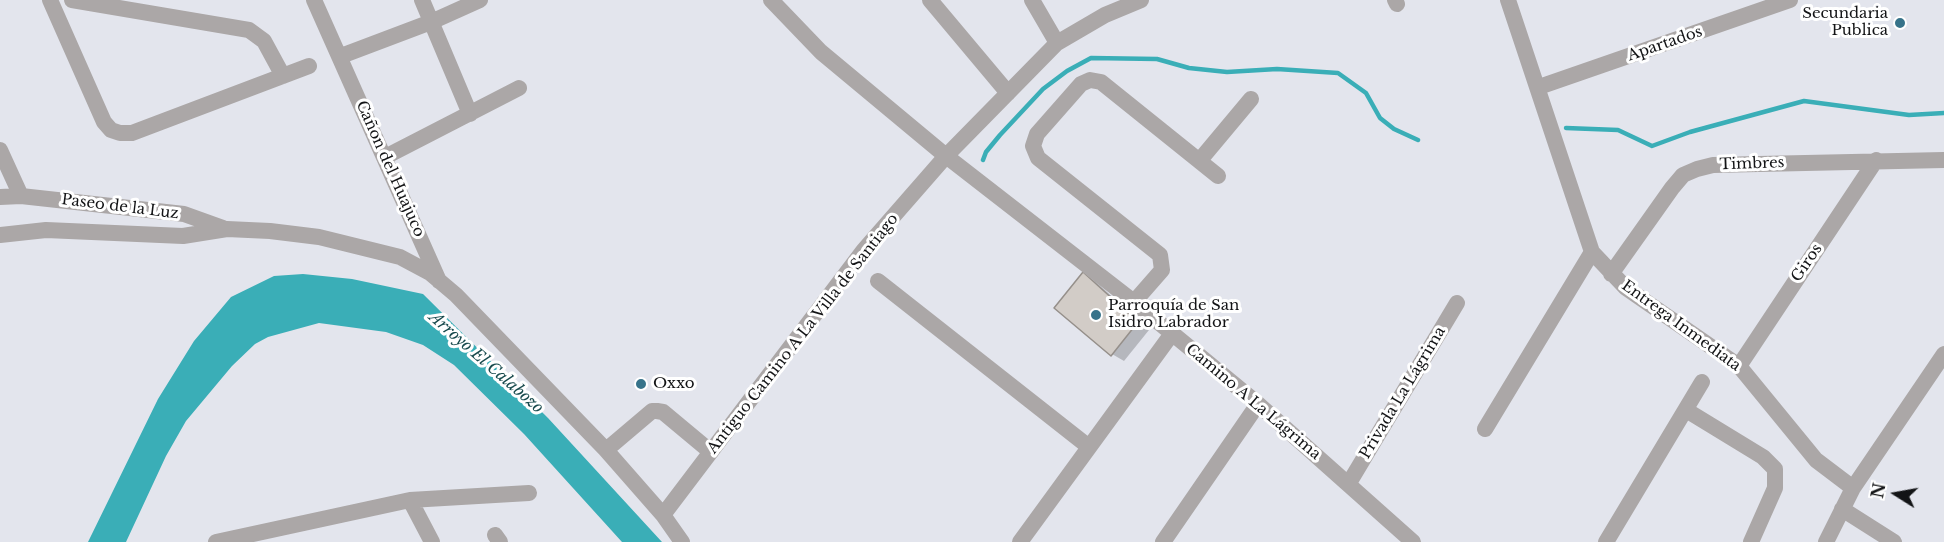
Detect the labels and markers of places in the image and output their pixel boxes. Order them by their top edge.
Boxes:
place label: Secundaria Publica [1802,5,1888,40]
marker: Secundaria Publica [1893,16,1907,30]
place label: Parroquía de San Isidro Labrador [1108,297,1239,332]
marker: Parroquía de San Isidro Labrador [1089,308,1103,322]
place label: Oxxo [653,375,695,393]
marker: Oxxo [634,377,648,391]

